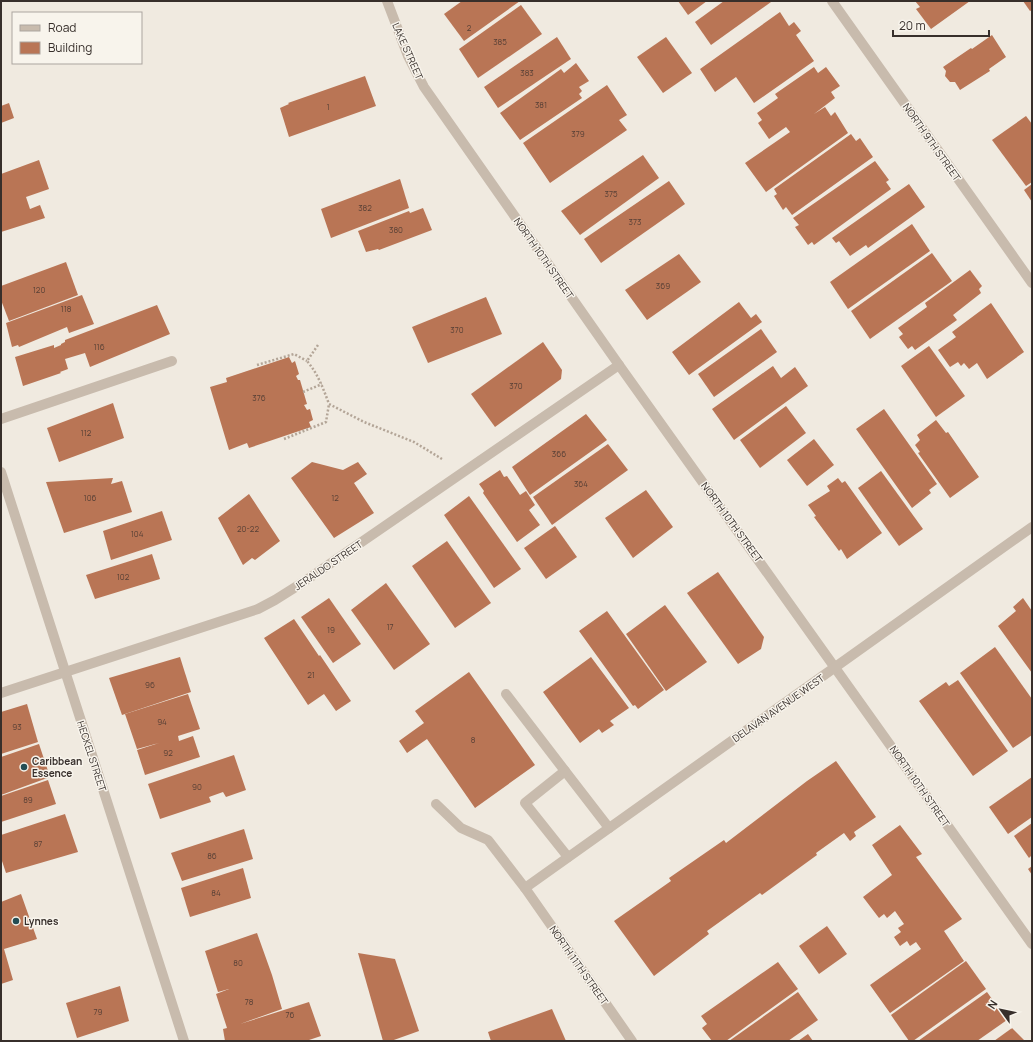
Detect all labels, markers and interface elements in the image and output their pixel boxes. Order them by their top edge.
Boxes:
legend [12,12,142,64]
scale bar [893,12,989,38]
text: 20 m [899,17,926,34]
text: Road [48,19,76,36]
street label: LAKE STREET [389,20,427,82]
house number: 2 [467,22,472,33]
house number: 385 [493,36,507,47]
text: Building [48,39,92,56]
house number: 383 [520,67,534,78]
house number: 381 [535,99,547,110]
street label: NORTH 9TH STREET [900,100,964,184]
house number: 1 [326,101,330,112]
house number: 379 [571,128,585,139]
house number: 375 [604,188,618,199]
house number: 382 [358,202,372,213]
street label: NORTH 10TH STREET [511,215,577,301]
house number: 373 [629,216,641,227]
house number: 380 [389,224,403,235]
house number: 369 [656,280,670,291]
house number: 120 [33,284,45,295]
house number: 118 [61,303,72,314]
house number: 370 [450,324,464,335]
house number: 116 [93,341,105,352]
house number: 370 [509,380,523,391]
house number: 376 [252,392,266,403]
house number: 112 [81,427,92,438]
house number: 366 [552,448,566,459]
house number: 364 [574,478,588,489]
street label: NORTH 10TH STREET [698,479,766,565]
house number: 106 [84,492,97,503]
house number: 12 [331,492,339,503]
house number: 20-22 [237,523,259,534]
house number: 104 [131,528,144,539]
street label: JERALDO STREET [291,537,365,593]
house number: 102 [117,571,130,582]
house number: 17 [386,621,394,632]
house number: 19 [327,624,335,635]
house number: 21 [307,669,315,680]
street label: DELAVAN AVENUE WEST [729,671,827,745]
house number: 96 [145,679,155,690]
house number: 94 [157,716,167,727]
street label: HECKEL STREET [74,719,110,793]
house number: 93 [12,721,22,732]
house number: 8 [471,734,476,745]
street label: NORTH 10TH STREET [887,743,953,829]
house number: 92 [163,747,173,758]
place label: Caribbean Essence [32,754,82,780]
marker: Caribbean Essence [19,762,29,772]
house number: 90 [192,781,202,792]
house number: 89 [23,794,33,805]
house number: 87 [34,838,42,849]
house number: 86 [207,850,217,861]
house number: 84 [211,887,221,898]
place label: Lynnes [24,914,59,928]
marker: Lynnes [11,916,21,926]
street label: NORTH 11TH STREET [546,923,612,1007]
house number: 80 [233,957,243,968]
north arrow [981,990,1021,1030]
house number: 78 [245,996,254,1007]
text: N [984,997,1001,1012]
house number: 79 [94,1006,103,1017]
house number: 76 [286,1009,295,1020]

